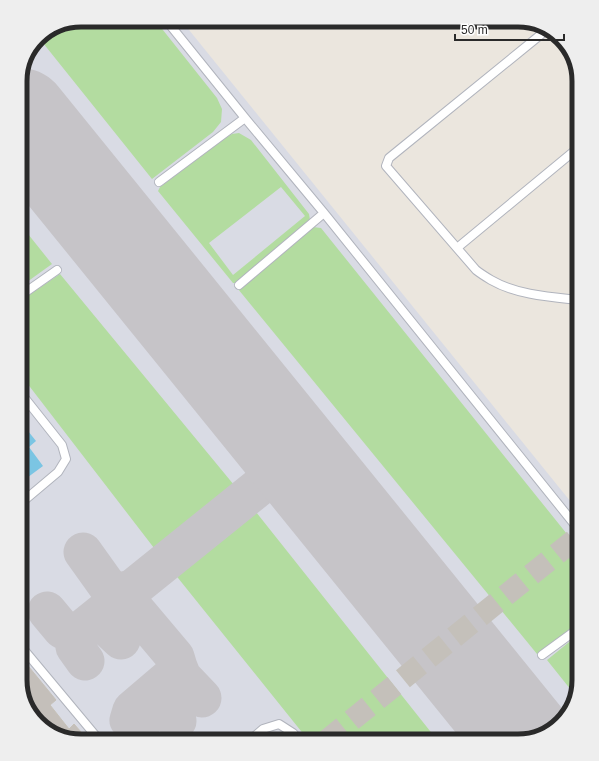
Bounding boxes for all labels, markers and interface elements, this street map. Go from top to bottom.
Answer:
scale bar [455,16,564,42]
text: 50 m [461,23,488,37]

